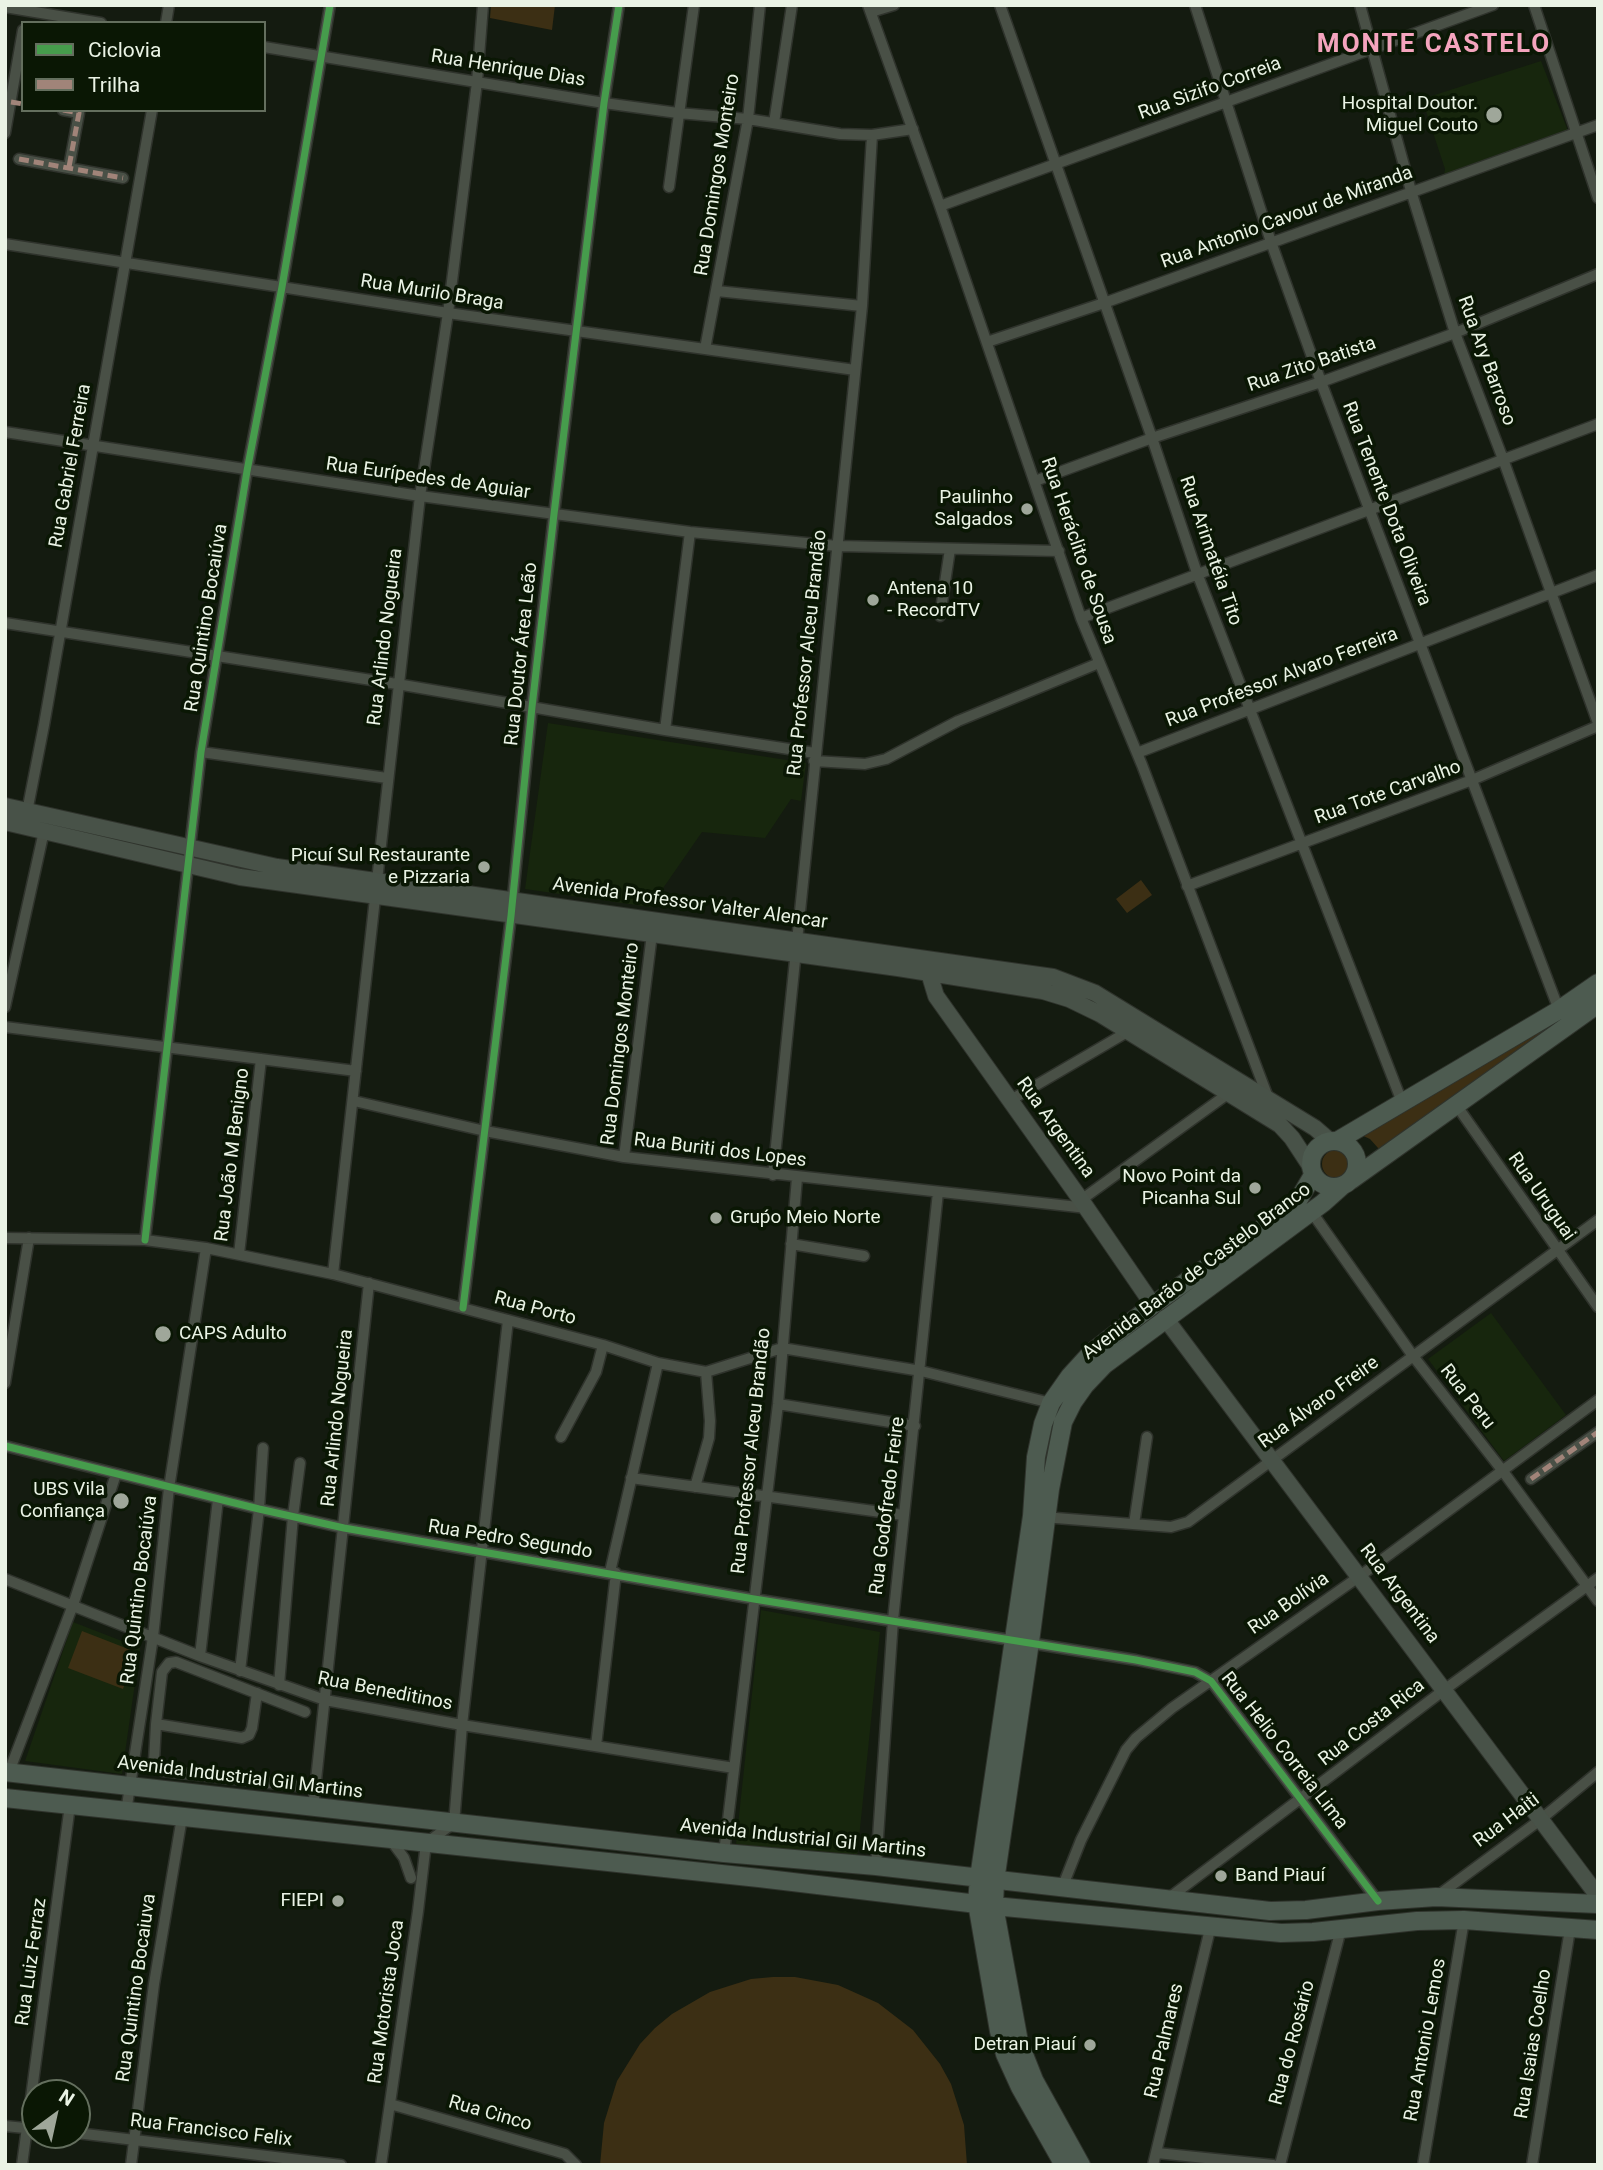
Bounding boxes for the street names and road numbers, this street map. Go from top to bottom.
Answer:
street label: Rua Henrique Dias [429,46,587,92]
street label: Rua Sizifo Correia [1135,53,1285,125]
street label: Rua Domingos Monteiro [691,72,745,278]
street label: Rua Antonio Cavour de Miranda [1158,162,1416,274]
street label: Rua Murilo Braga [359,270,505,316]
street label: Rua Ary Barroso [1452,293,1520,429]
street label: Rua Zito Batista [1245,332,1379,398]
street label: Rua Gabriel Ferreira [45,382,97,550]
street label: Rua Tenente Dota Oliveira [1337,399,1435,609]
street label: Rua Eurípedes de Aguiar [324,453,532,505]
street label: Rua Heráclito de Sousa [1035,455,1121,647]
street label: Rua Arimatéia Tito [1174,473,1246,629]
street label: Rua Quintino Bocaiúva [181,522,233,714]
street label: Rua Professor Alceu Brandão [784,529,832,777]
street label: Rua Arlindo Nogueira [364,547,408,727]
street label: Rua Doutor Área Leão [501,561,543,747]
street label: Rua Professor Alvaro Ferreira [1163,623,1401,733]
street label: Rua Tote Carvalho [1312,756,1464,830]
street label: Avenida Professor Valter Alencar [551,873,829,935]
street label: Rua Domingos Monteiro [597,941,645,1147]
street label: Rua João M Benigno [211,1067,255,1243]
street label: Rua Argentina [1011,1073,1099,1183]
street label: Rua Buriti dos Lopes [632,1129,808,1173]
street label: Rua Uruguai [1502,1148,1580,1246]
street label: Avenida Barão de Castelo Branco [1078,1179,1316,1365]
street label: Rua Porto [492,1287,578,1331]
street label: Rua Professor Alceu Brandão [728,1327,776,1575]
street label: Rua Arlindo Nogueira [317,1328,359,1508]
street label: Rua Álvaro Freire [1254,1352,1384,1454]
street label: Rua Peru [1435,1360,1499,1434]
street label: Rua Godofredo Freire [866,1416,910,1596]
street label: Rua Quintino Bocaiúva [117,1494,163,1686]
street label: Rua Pedro Segundo [426,1516,594,1564]
street label: Rua Argentina [1354,1540,1444,1648]
street label: Rua Bolívia [1244,1568,1334,1640]
street label: Rua Beneditinos [316,1668,454,1716]
street label: Rua Helio Correia Lima [1216,1668,1352,1834]
street label: Rua Costa Rica [1315,1675,1429,1771]
street label: Avenida Industrial Gil Martins [116,1752,364,1804]
street label: Rua Haiti [1470,1789,1544,1853]
street label: Avenida Industrial Gil Martins [679,1815,927,1863]
street label: Rua Quintino Bocaiuva [112,1892,162,2084]
street label: Rua Luiz Ferraz [12,1897,52,2027]
street label: Rua Motorista Joca [364,1919,410,2085]
street label: Rua Antonio Lemos [1400,1957,1452,2123]
street label: Rua Isaias Coelho [1511,1968,1557,2120]
street label: Rua do Rosário [1265,1978,1321,2108]
street label: Rua Palmares [1141,1981,1189,2101]
street label: Rua Cinco [446,2091,534,2137]
street label: Rua Francisco Felix [129,2110,293,2152]

